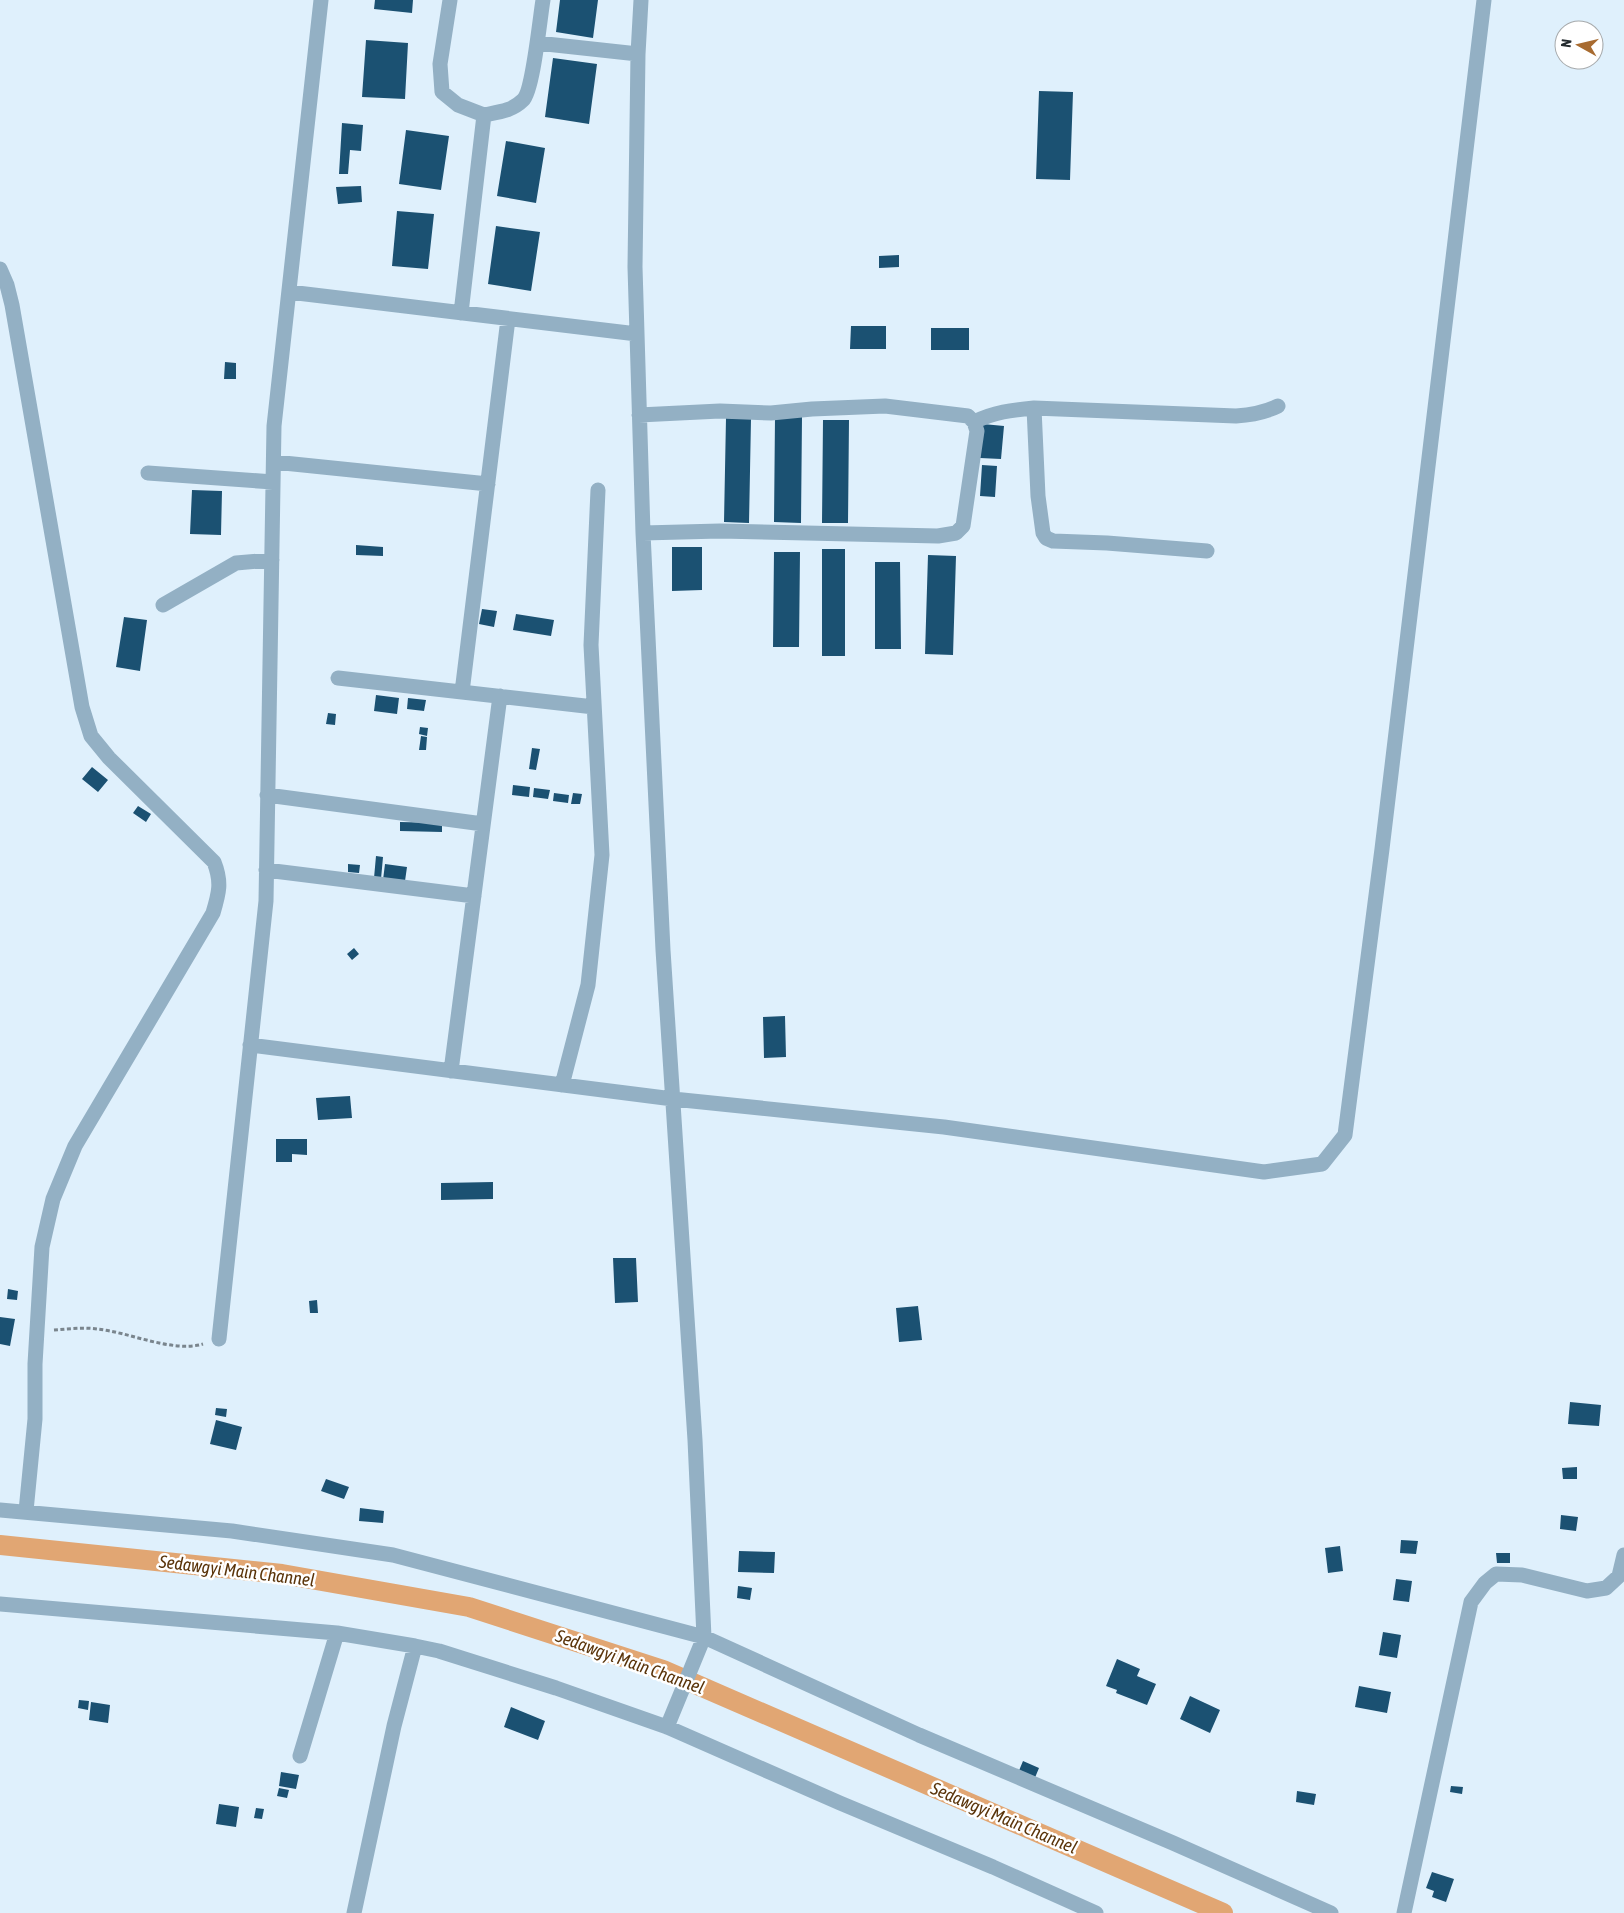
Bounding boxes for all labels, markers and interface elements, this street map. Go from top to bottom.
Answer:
north arrow [1554,20,1604,70]
text: N [1558,38,1575,48]
water label: Sedawgyi Main Channel [157,1550,316,1590]
water label: Sedawgyi Main Channel [552,1625,707,1698]
water label: Sedawgyi Main Channel [927,1777,1080,1858]

